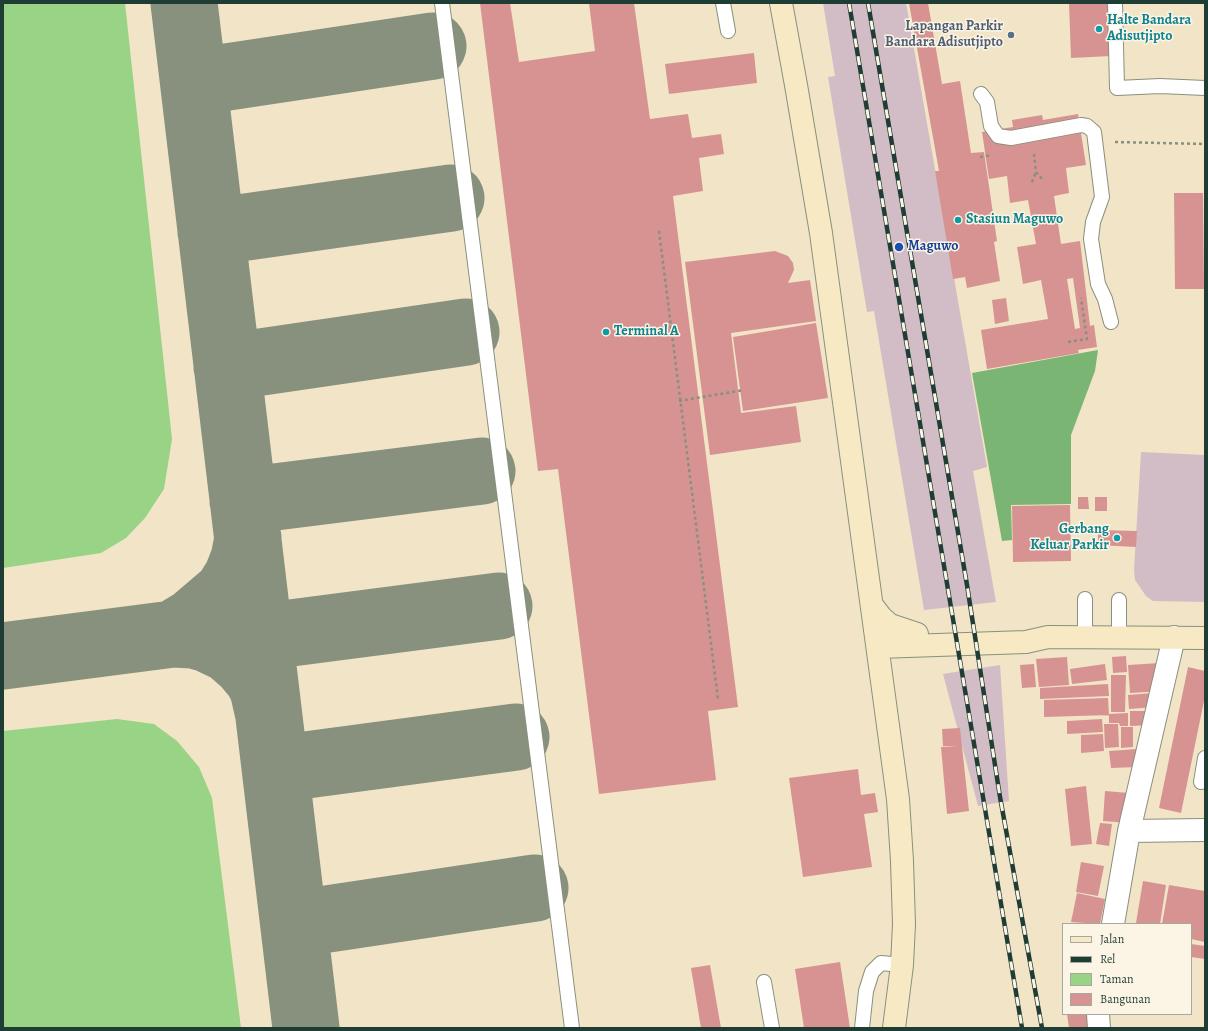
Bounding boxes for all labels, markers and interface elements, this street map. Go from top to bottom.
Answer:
place label: Halte Bandara Adisutjipto [1107,13,1191,46]
place label: Lapangan Parkir Bandara Adisutjipto [885,19,1003,52]
marker: Halte Bandara Adisutjipto [1094,24,1104,34]
marker: Lapangan Parkir Bandara Adisutjipto [1006,30,1016,40]
place label: Stasiun Maguwo [966,212,1063,228]
marker: Stasiun Maguwo [953,215,963,225]
place label: Maguwo [908,239,959,255]
marker: Maguwo [893,241,905,253]
place label: Terminal A [614,324,679,340]
marker: Terminal A [601,327,611,337]
place label: Gerbang Keluar Parkir [1030,522,1109,554]
marker: Gerbang Keluar Parkir [1112,533,1122,543]
legend [1062,923,1192,1015]
text: Jalan [1100,931,1124,947]
text: Rel [1100,951,1115,967]
text: Taman [1100,971,1134,987]
text: Bangunan [1100,991,1151,1007]

